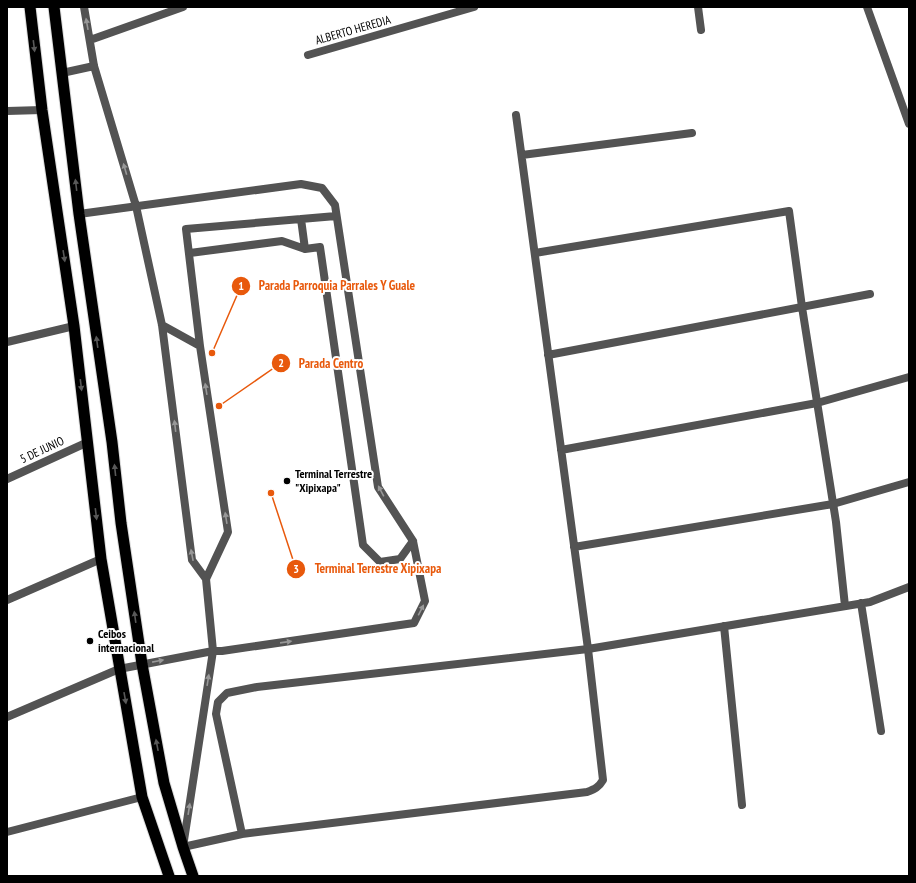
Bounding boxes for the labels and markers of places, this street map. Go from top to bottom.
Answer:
callout: Parada Parroquia Parrales Y Guale [231,273,424,298]
callout: Parada Centro [271,351,371,376]
place label: Terminal Terrestre "Xipixapa" [295,466,372,495]
marker: Terminal Terrestre "Xipixapa" [282,476,292,486]
callout: Terminal Terrestre Xipixapa [286,556,450,581]
place label: Ceibos internacional [98,626,154,655]
marker: Ceibos internacional [85,636,95,646]

